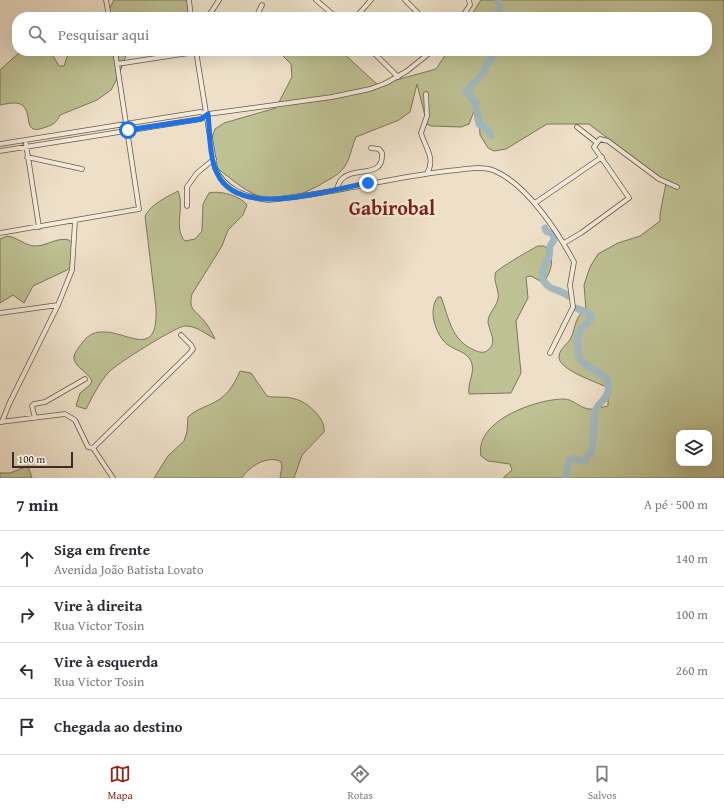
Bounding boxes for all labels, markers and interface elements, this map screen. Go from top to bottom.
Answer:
search box [12,12,712,56]
icon: search [26,23,48,45]
text: Pesquisar aqui [58,24,149,45]
route start [119,121,137,139]
route end [359,174,377,192]
district label: Gabirobal [349,193,435,222]
map controls [676,430,712,466]
button: layers [676,430,712,466]
scale bar [12,450,73,469]
text: 100 m [18,451,45,467]
text: 7 min [16,492,58,517]
text: A pé · 500 m [644,495,708,514]
text: Siga em frente [54,539,150,560]
icon: ahead [16,548,38,570]
text: 140 m [676,549,708,568]
text: Avenida João Batista Lovato [54,560,204,579]
text: Vire à direita [54,595,142,616]
icon: right [16,604,38,626]
text: 100 m [676,605,708,624]
text: Rua Victor Tosin [54,616,144,635]
text: Vire à esquerda [54,651,158,672]
icon: left [16,660,38,682]
text: 260 m [676,661,708,680]
text: Rua Victor Tosin [54,672,144,691]
icon: arrive [16,716,38,738]
text: Chegada ao destino [54,716,182,737]
tab: Mapa [107,763,133,803]
tab: Rotas [348,763,373,803]
tab: Salvos [588,763,617,803]

